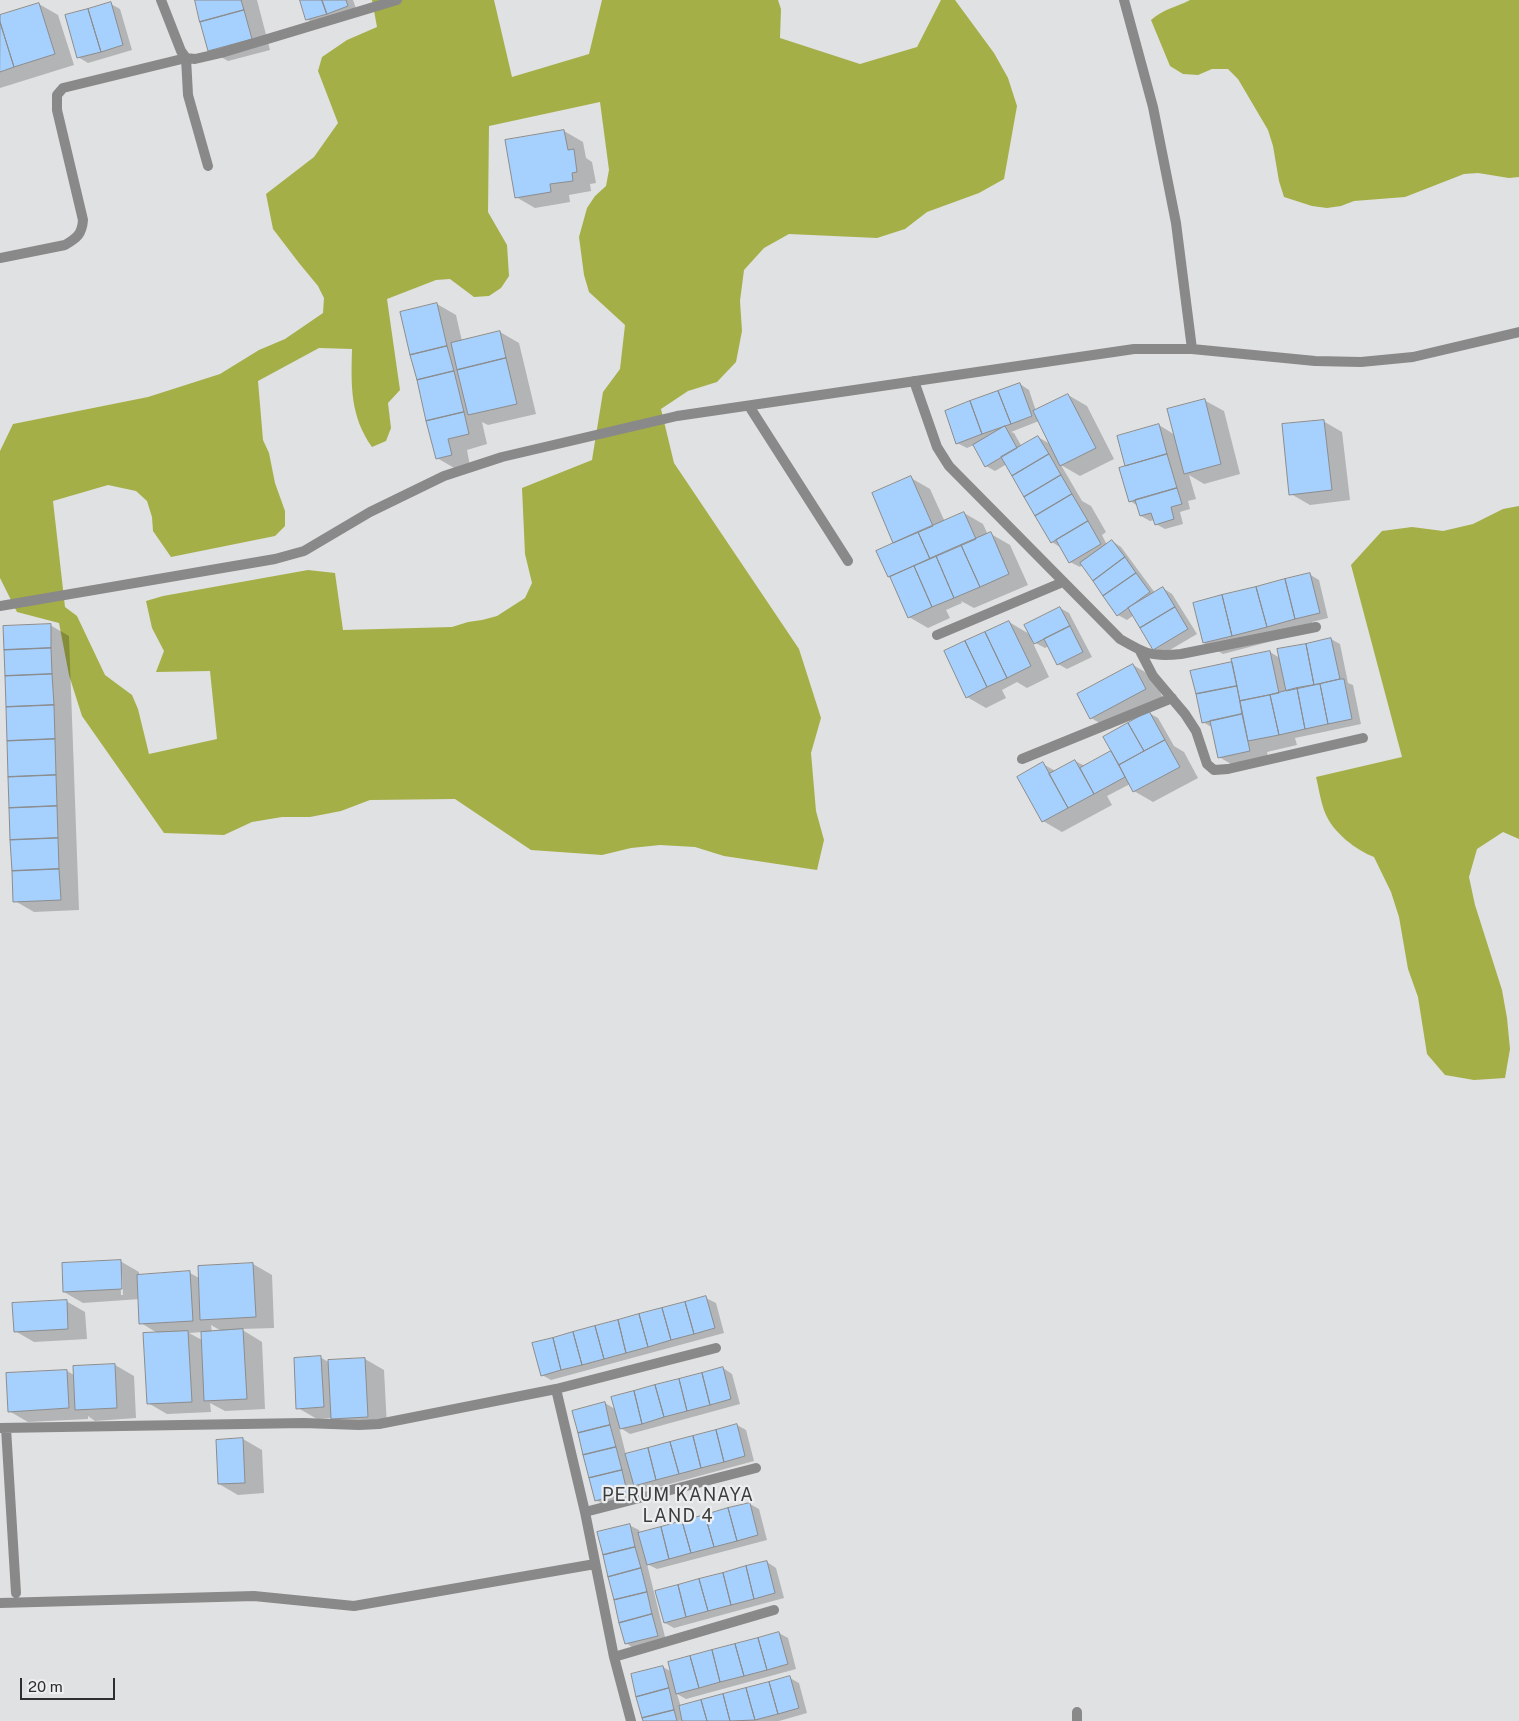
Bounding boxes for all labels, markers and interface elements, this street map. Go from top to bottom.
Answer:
district label: PERUM KANAYA LAND 4 [600,1484,756,1526]
scale bar [22,1668,118,1700]
text: 20 m [28,1678,63,1695]

